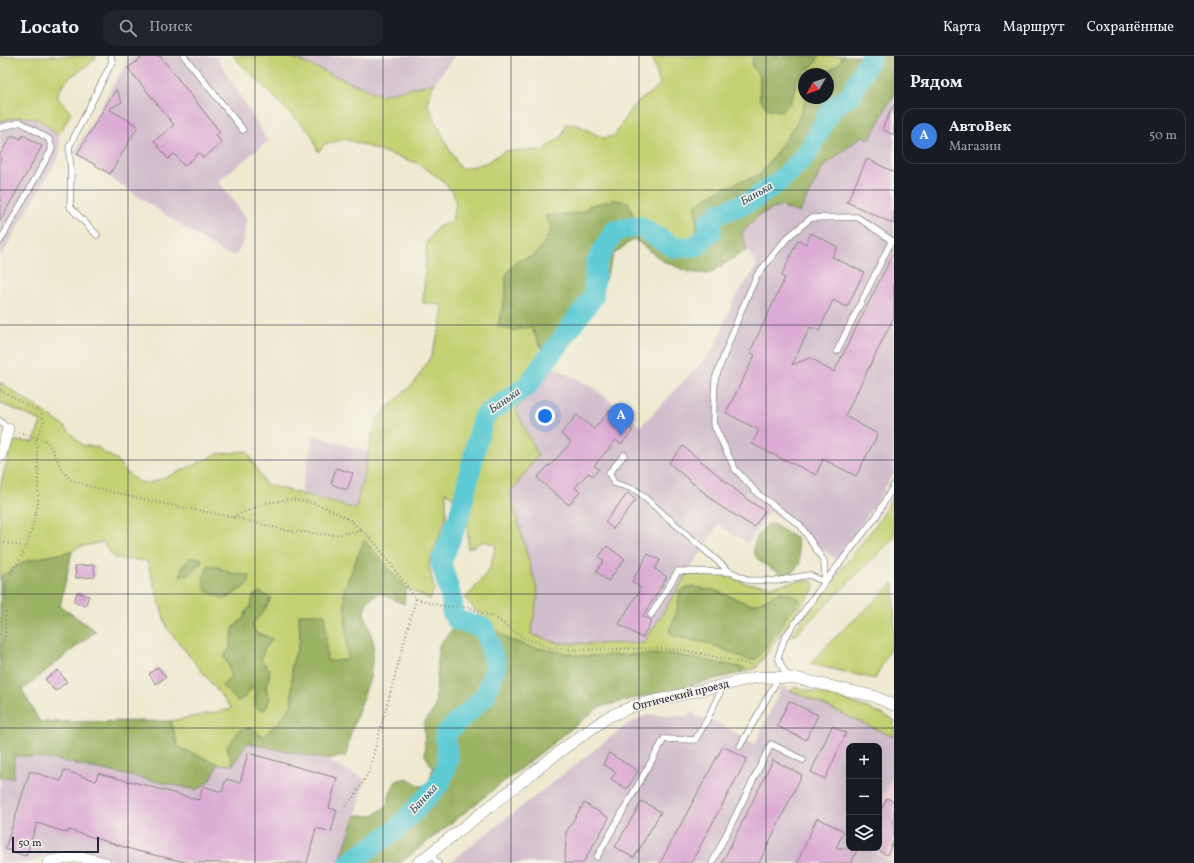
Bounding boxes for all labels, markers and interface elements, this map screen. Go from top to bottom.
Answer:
search box [103,10,383,46]
text: Locato [20,15,79,41]
icon: search [117,17,139,39]
text: Поиск [149,17,192,38]
text: Карта [943,18,981,37]
text: Маршрут [1003,18,1065,37]
text: Сохранённые [1087,18,1174,37]
north arrow [798,68,834,104]
text: Рядом [910,71,963,94]
text: АвтоВек [949,117,1011,138]
text: A [919,127,929,145]
text: 50 m [1149,127,1177,145]
text: Магазин [949,138,1001,156]
water label: Банька [738,178,777,210]
water label: Банька [486,384,524,418]
pin: A [608,403,634,436]
your location [535,406,555,426]
street label: Оптический проезд [631,677,732,715]
map controls [846,743,882,851]
button: + [846,743,882,779]
button: − [846,779,882,815]
water label: Банька [406,780,442,817]
button: layers [846,815,882,851]
scale bar [12,835,99,854]
text: 50 m [18,836,42,851]

